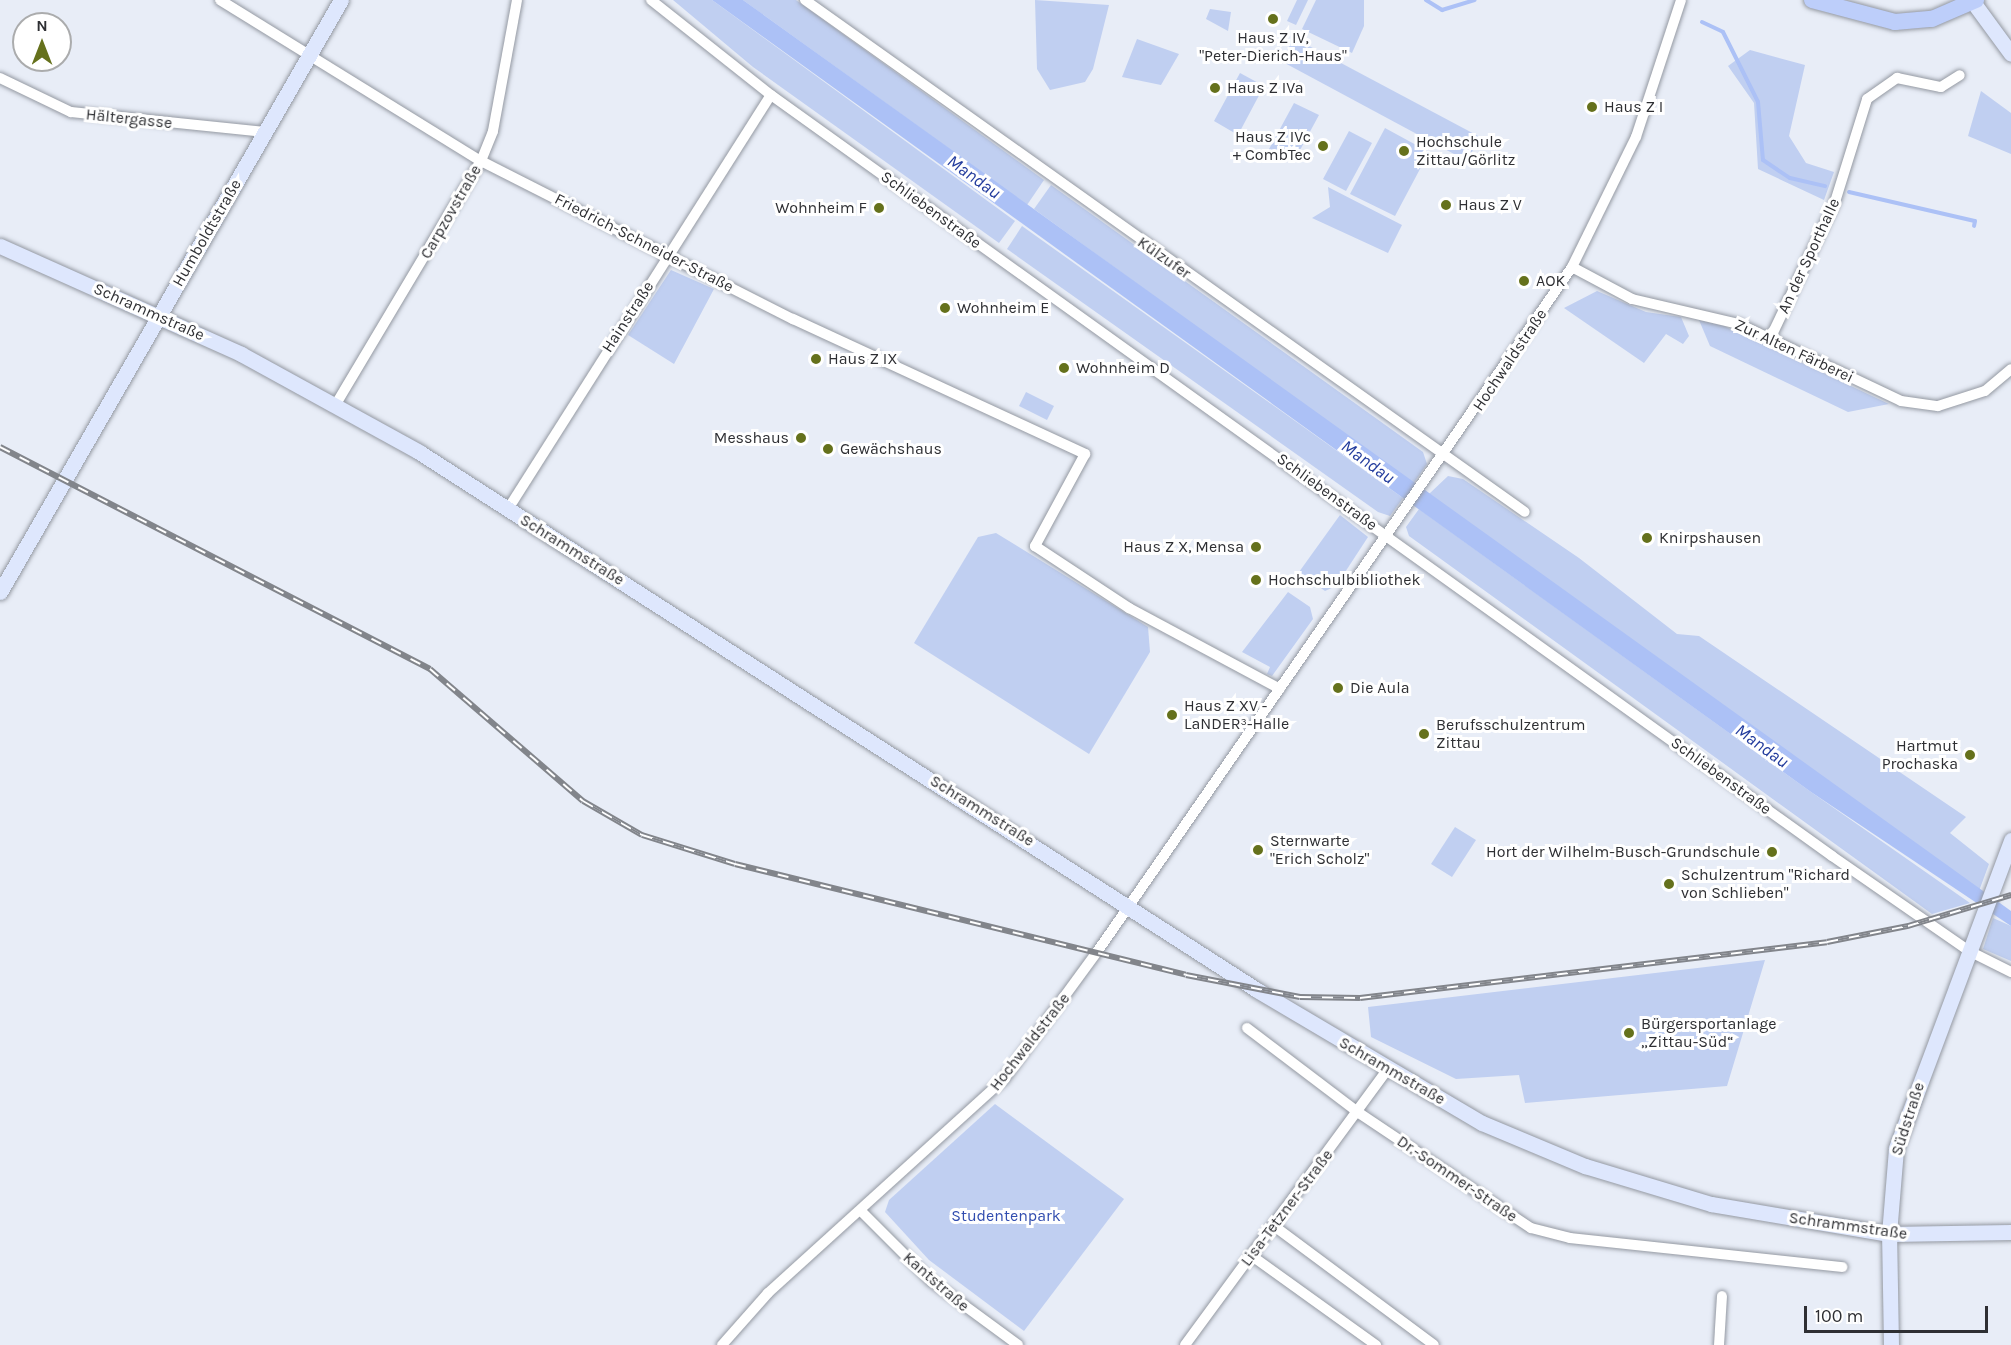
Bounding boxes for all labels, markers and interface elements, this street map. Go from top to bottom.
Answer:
north arrow [12,12,72,72]
marker: Haus Z IV, "Peter-Dierich-Haus" [1266,12,1280,26]
text: N [36,16,48,35]
place label: Haus Z IV, "Peter-Dierich-Haus" [1199,28,1347,66]
place label: Haus Z IVa [1227,78,1303,98]
marker: Haus Z IVa [1208,81,1222,95]
place label: Haus Z I [1604,97,1663,117]
marker: Haus Z I [1585,100,1599,114]
street label: Hältergasse [85,105,173,133]
place label: Haus Z IVc + CombTec [1233,127,1311,165]
place label: Hochschule Zittau/Görlitz [1416,132,1515,170]
marker: Haus Z IVc + CombTec [1316,139,1330,153]
marker: Hochschule Zittau/Görlitz [1397,144,1411,158]
water label: Mandau [943,150,1005,204]
street label: Carpzovstraße [416,162,486,262]
street label: Schliebenstraße [877,167,985,253]
street label: Humboldtstraße [169,176,245,290]
street label: Friedrich-Schneider-Straße [551,189,737,297]
place label: Haus Z V [1458,195,1522,215]
street label: An der Sporthalle [1774,195,1844,317]
place label: Wohnheim F [775,198,867,218]
marker: Haus Z V [1439,198,1453,212]
marker: Wohnheim F [872,201,886,215]
street label: Külzufer [1134,233,1194,283]
place label: AOK [1536,271,1565,291]
marker: AOK [1517,274,1531,288]
street label: Hainstraße [598,278,658,356]
street label: Schrammstraße [91,279,207,345]
place label: Wohnheim E [957,298,1049,318]
marker: Wohnheim E [938,301,952,315]
street label: Hochwaldstraße [1469,305,1551,415]
street label: Zur Alten Färberei [1731,315,1857,387]
place label: Haus Z IX [828,349,897,369]
marker: Haus Z IX [809,352,823,366]
place label: Wohnheim D [1076,358,1170,378]
marker: Wohnheim D [1057,361,1071,375]
place label: Messhaus [714,428,789,448]
marker: Messhaus [794,431,808,445]
water label: Mandau [1337,435,1399,489]
place label: Gewächshaus [840,439,942,459]
marker: Gewächshaus [821,442,835,456]
street label: Schliebenstraße [1273,449,1381,535]
street label: Schrammstraße [516,510,628,590]
place label: Knirpshausen [1659,528,1761,548]
marker: Knirpshausen [1640,531,1654,545]
place label: Haus Z X, Mensa [1123,537,1244,557]
marker: Haus Z X, Mensa [1249,540,1263,554]
place label: Hochschulbibliothek [1268,570,1420,590]
marker: Hochschulbibliothek [1249,573,1263,587]
place label: Die Aula [1350,678,1410,698]
marker: Die Aula [1331,681,1345,695]
place label: Haus Z XV - LaNDER³-Halle [1184,696,1289,734]
marker: Haus Z XV - LaNDER³-Halle [1165,708,1179,722]
place label: Berufsschulzentrum Zittau [1436,715,1586,753]
water label: Mandau [1731,719,1793,773]
marker: Berufsschulzentrum Zittau [1417,727,1431,741]
street label: Schliebenstraße [1667,733,1775,819]
place label: Hartmut Prochaska [1882,736,1958,774]
marker: Hartmut Prochaska [1963,748,1977,762]
street label: Schrammstraße [926,771,1038,851]
place label: Sternwarte "Erich Scholz" [1270,831,1369,869]
place label: Hort der Wilhelm-Busch-Grundschule [1486,842,1760,862]
marker: Sternwarte "Erich Scholz" [1251,843,1265,857]
marker: Hort der Wilhelm-Busch-Grundschule [1765,845,1779,859]
place label: Schulzentrum "Richard von Schlieben" [1681,865,1850,903]
marker: Schulzentrum "Richard von Schlieben" [1662,877,1676,891]
street label: Hochwaldstraße [986,989,1074,1095]
place label: Bürgersportanlage „Zittau-Süd“ [1641,1014,1776,1052]
marker: Bürgersportanlage „Zittau-Süd“ [1622,1026,1636,1040]
street label: Schrammstraße [1336,1033,1448,1109]
street label: Südstraße [1887,1080,1929,1158]
street label: Dr.-Sommer-Straße [1393,1132,1521,1226]
street label: Lisa-Tetzner-Straße [1237,1146,1337,1270]
park label: Studentenpark [951,1206,1061,1226]
street label: Schrammstraße [1788,1208,1908,1244]
street label: Kantstraße [899,1248,973,1316]
scale bar [1807,1294,1992,1332]
text: 100 m [1815,1305,1863,1327]

